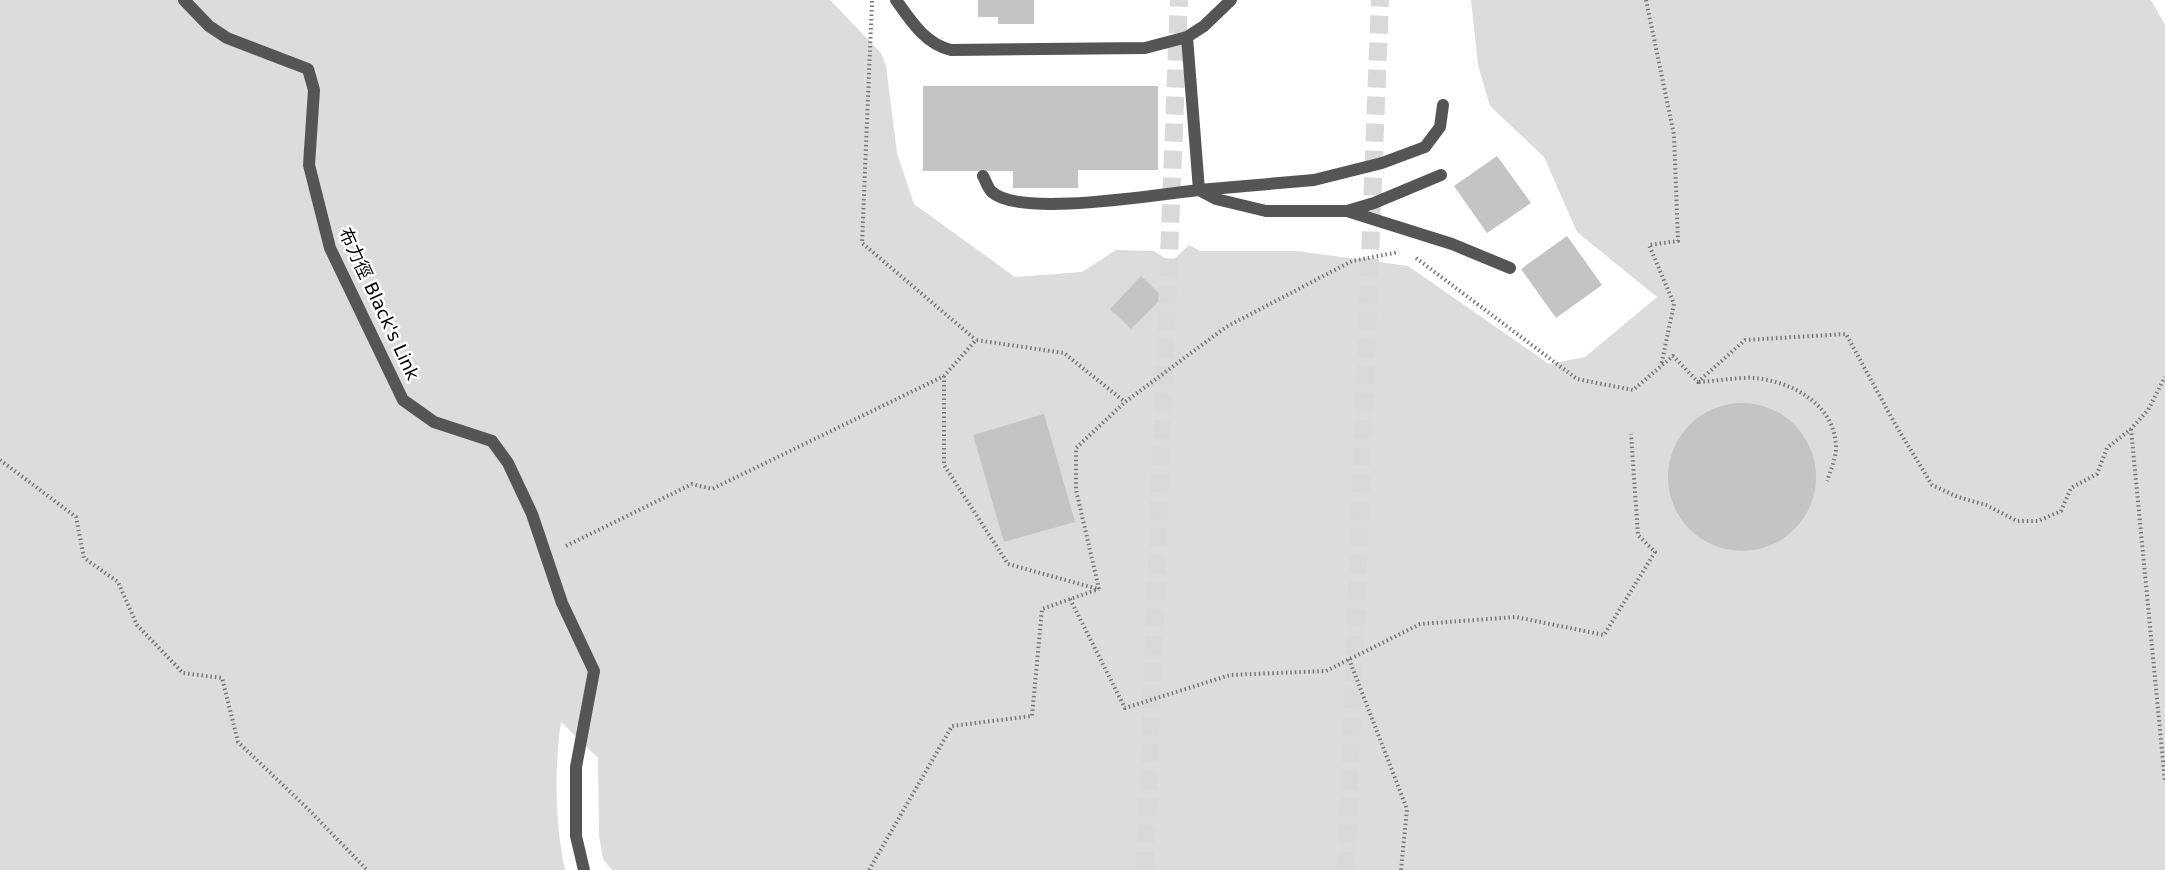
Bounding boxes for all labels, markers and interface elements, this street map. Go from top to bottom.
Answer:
street label: 布力徑 Black's Link [335,224,424,384]

